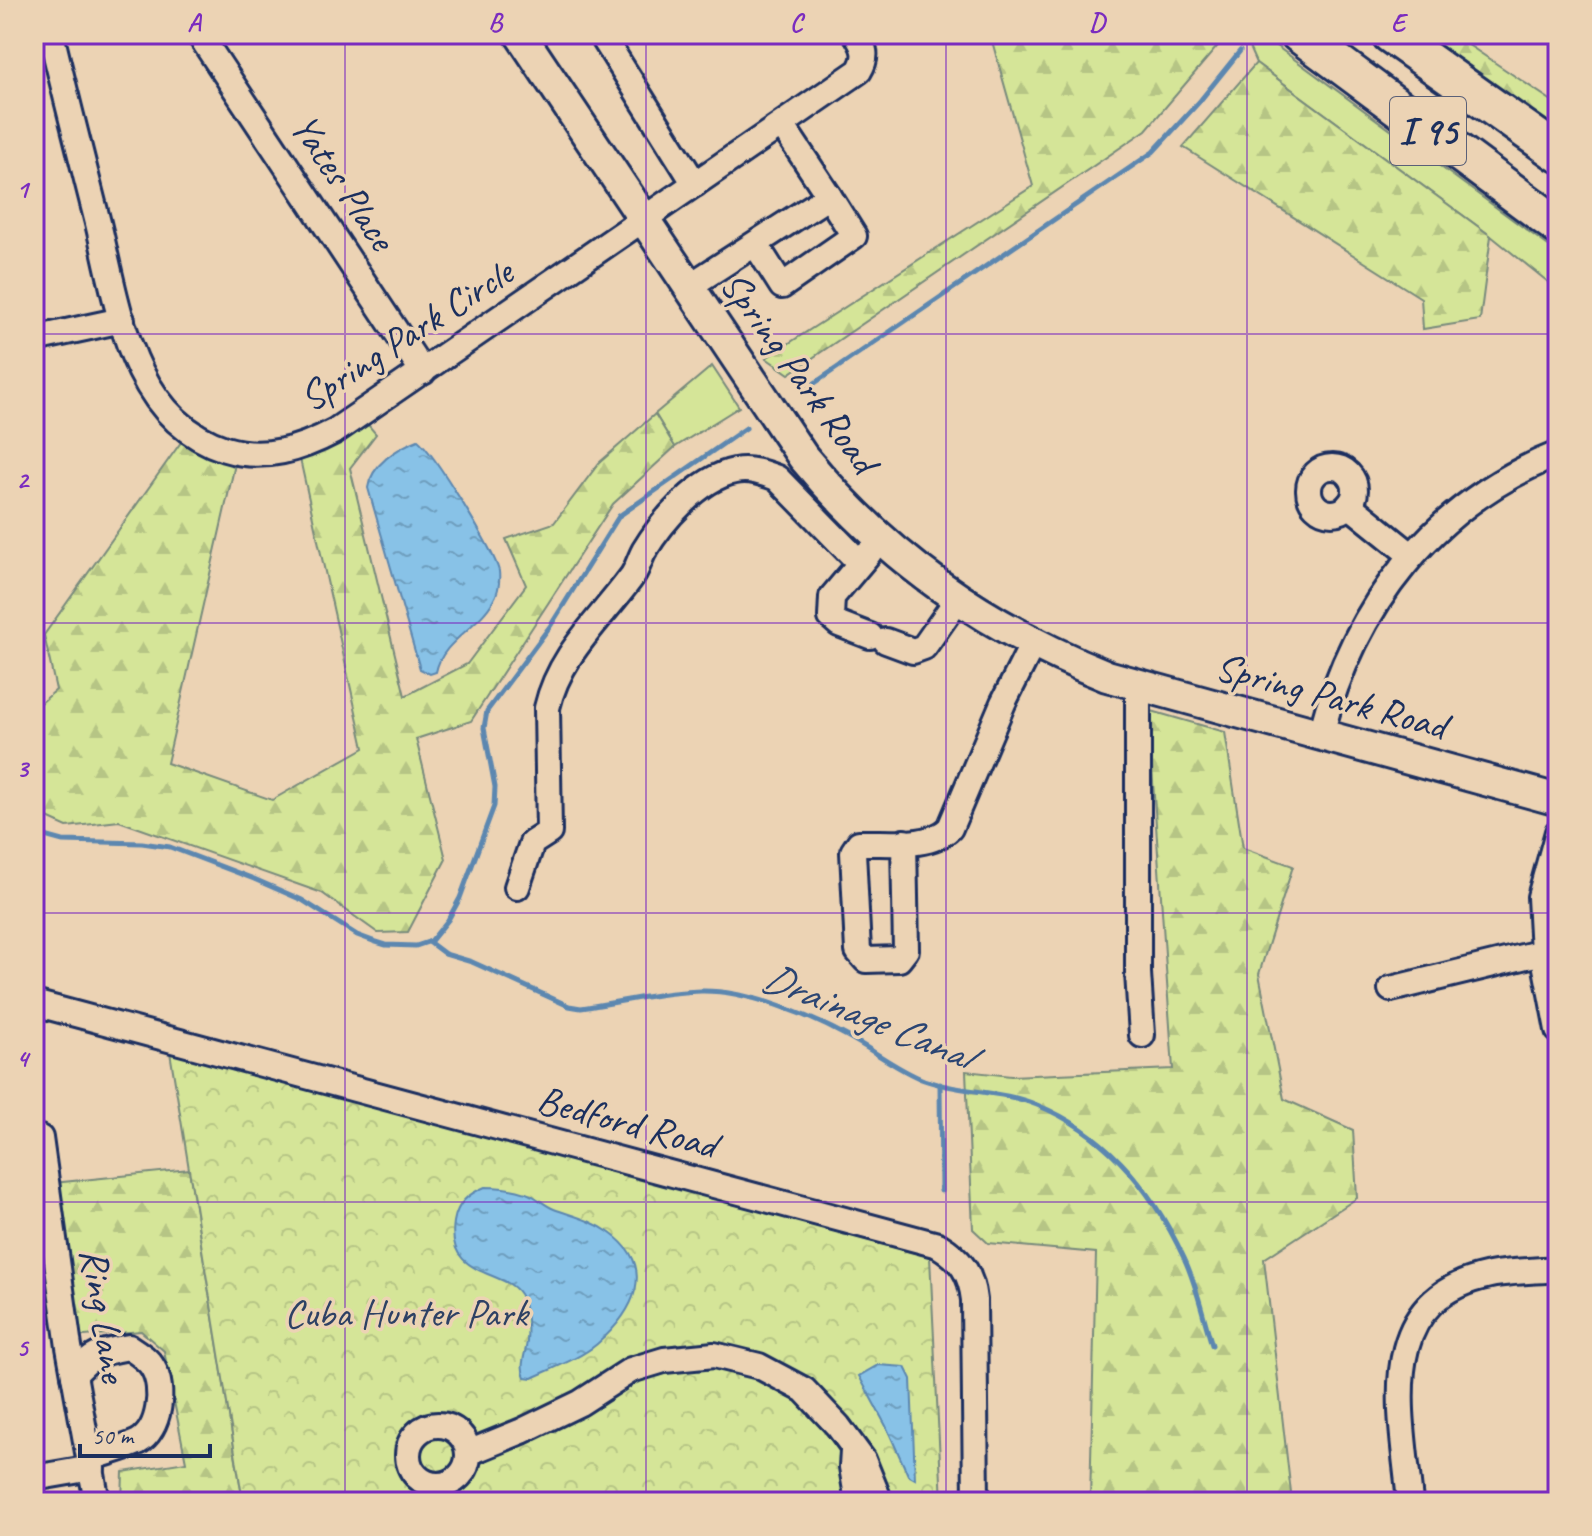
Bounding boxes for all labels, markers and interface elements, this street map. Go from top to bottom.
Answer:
text: A [187,6,202,39]
text: B [488,6,504,39]
text: C [790,6,806,39]
text: D [1089,6,1107,39]
text: E [1391,6,1409,39]
road number: I 95 [1390,97,1466,165]
street label: Yates Place [279,104,408,262]
text: 1 [16,173,31,206]
street label: Spring Park Circle [290,246,525,423]
street label: Spring Park Road [709,262,893,488]
text: 2 [16,463,30,496]
street label: Spring Park Road [1210,641,1458,752]
text: 3 [16,752,30,785]
water label: Drainage Canal [755,950,991,1087]
text: 4 [16,1042,31,1075]
street label: Bedford Road [532,1074,728,1172]
street label: Ring Lane [69,1244,140,1389]
park label: Cuba Hunter Park [284,1288,530,1338]
text: 5 [16,1331,30,1364]
scale bar [80,1408,210,1458]
text: 50 m [92,1421,135,1451]

